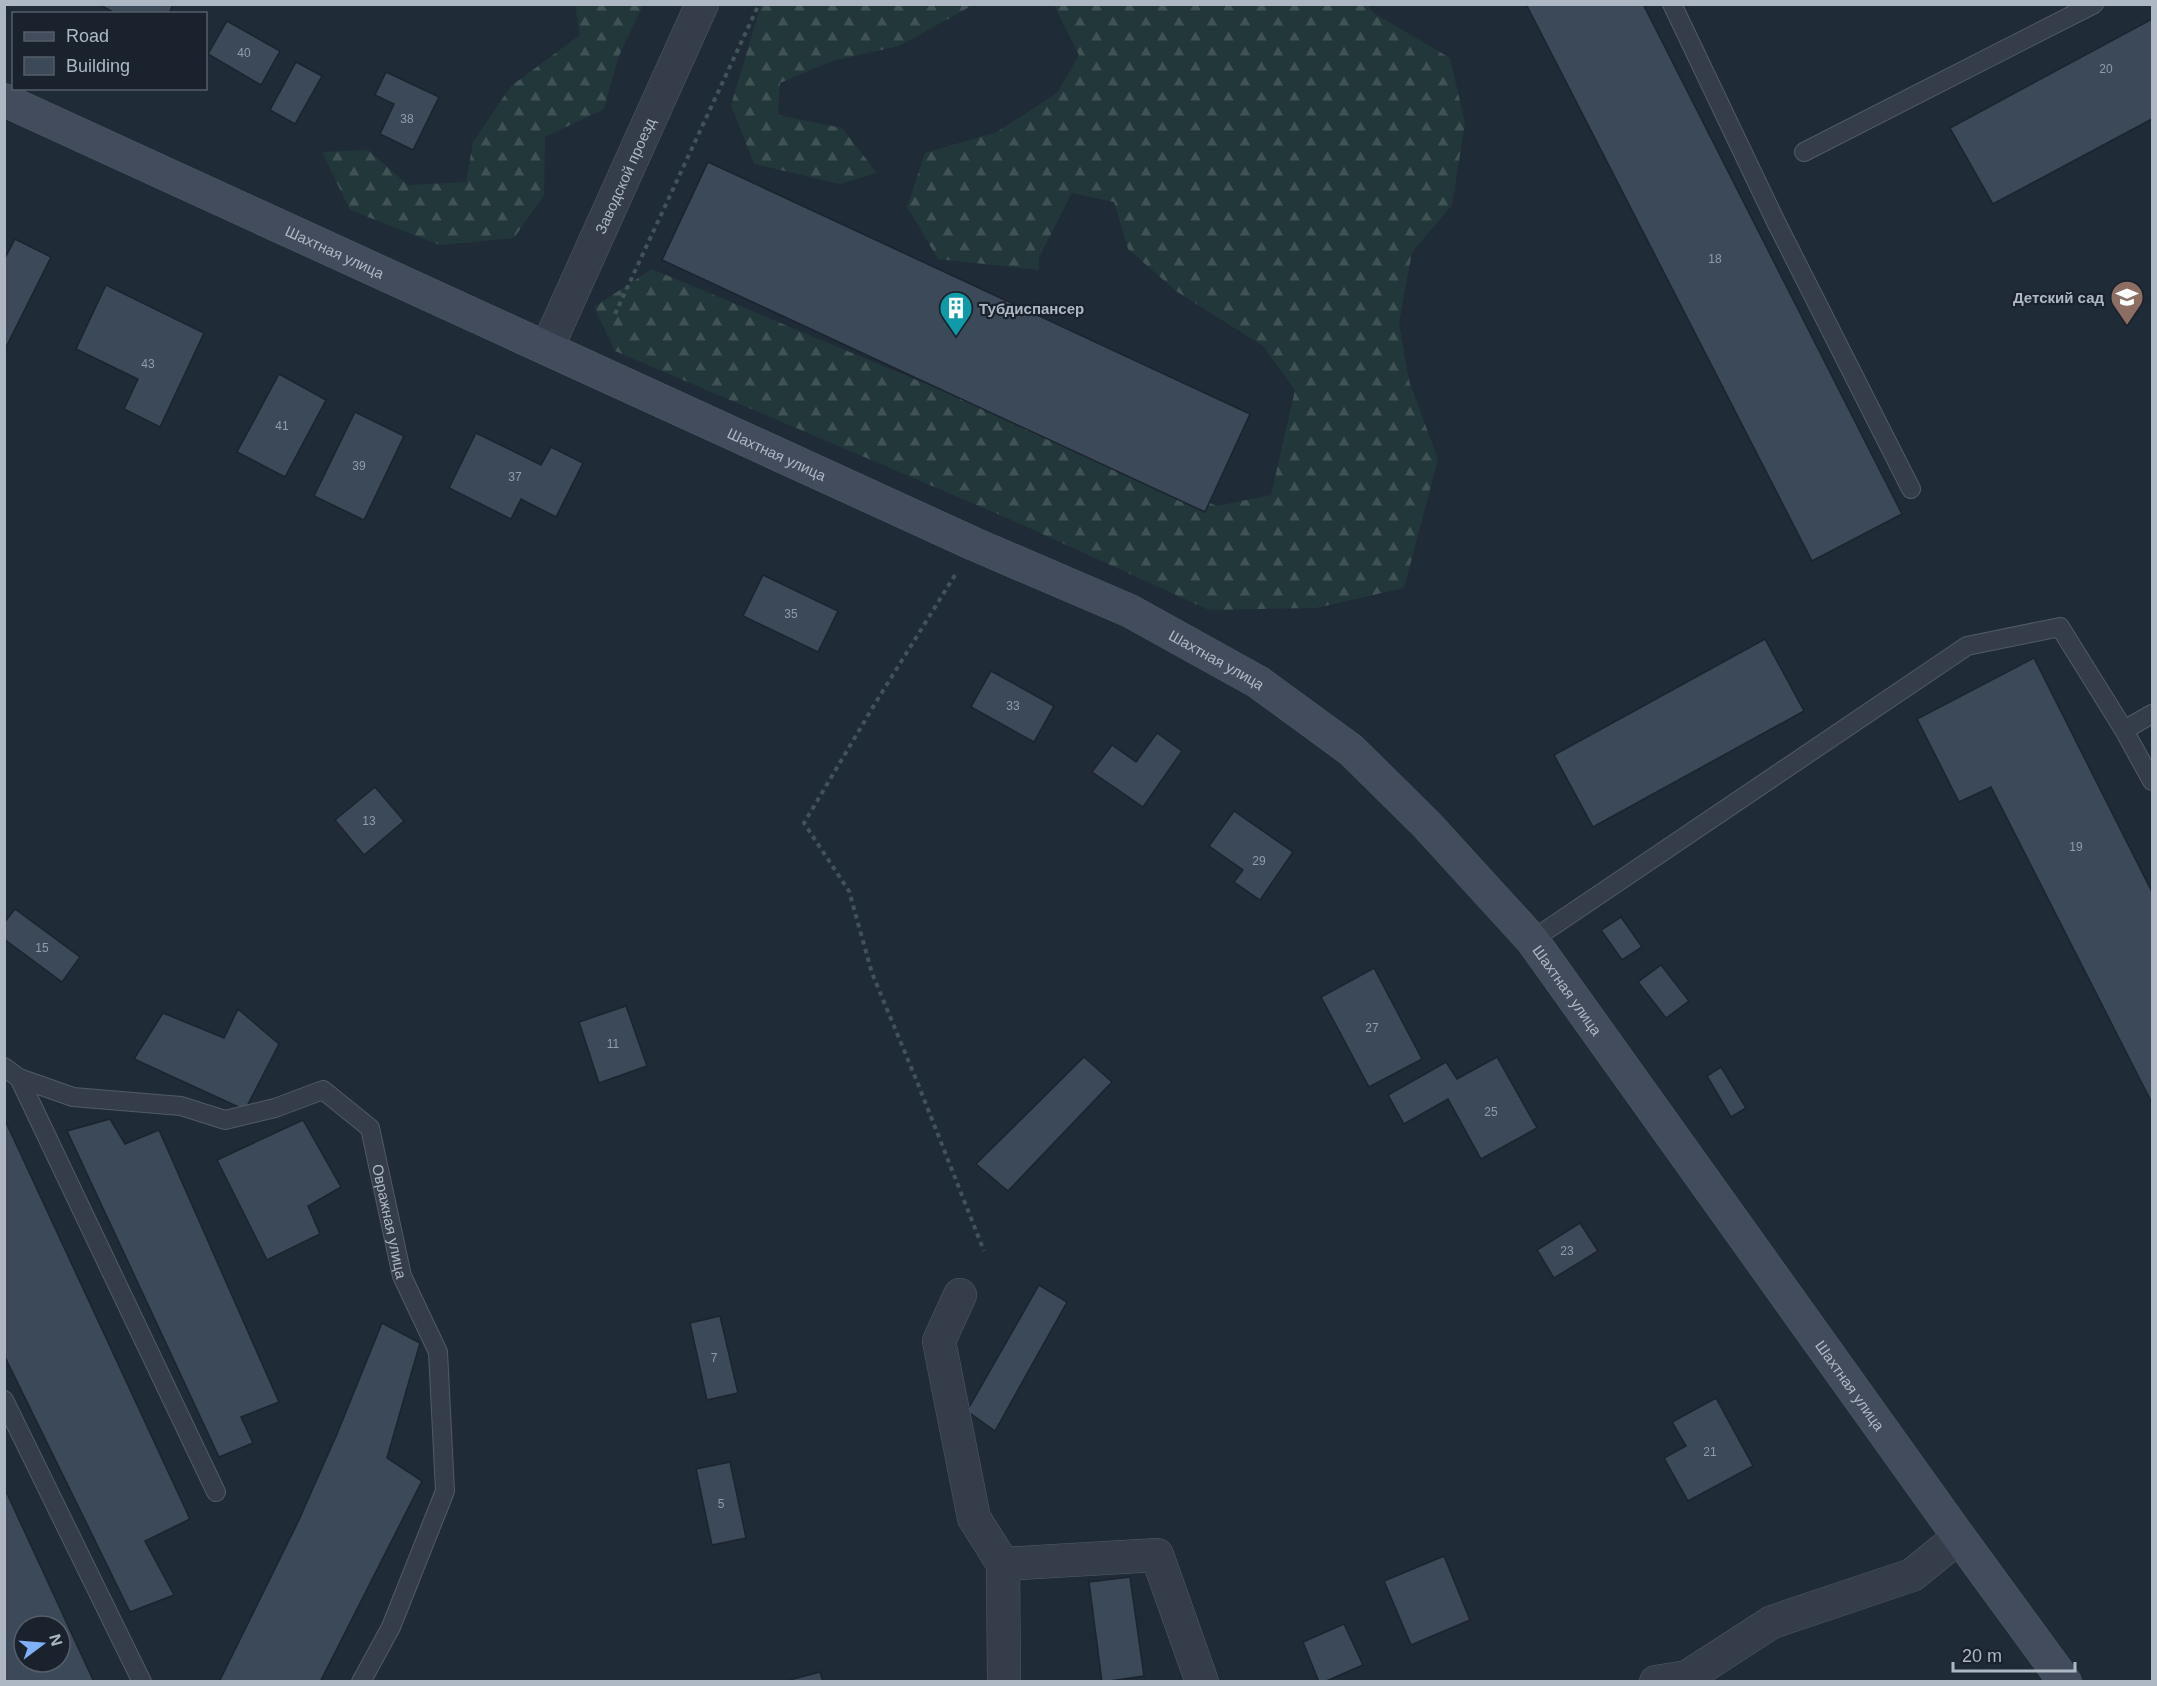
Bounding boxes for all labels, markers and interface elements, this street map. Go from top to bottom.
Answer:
legend [12,12,207,90]
text: Road [66,26,109,46]
house number: 40 [237,46,251,60]
text: Building [66,56,130,76]
house number: 20 [2099,62,2113,76]
house number: 38 [400,112,414,126]
street label: Заводской проезд [591,115,658,236]
street label: Шахтная улица [283,222,388,282]
house number: 18 [1708,252,1722,266]
school or university icon: Детский сад [2109,279,2145,326]
place label: Детский сад [2013,289,2104,306]
building icon: Тубдиспансер [938,290,974,337]
place label: Тубдиспансер [979,300,1084,317]
house number: 43 [141,357,155,371]
house number: 41 [275,419,289,433]
street label: Шахтная улица [725,424,829,484]
house number: 39 [352,459,366,473]
house number: 37 [508,470,522,484]
house number: 35 [784,607,798,621]
street label: Шахтная улица [1166,626,1269,693]
house number: 33 [1006,699,1020,713]
house number: 13 [362,814,376,828]
house number: 19 [2069,840,2083,854]
house number: 29 [1252,854,1266,868]
house number: 15 [35,941,49,955]
street label: Шахтная улица [1530,942,1606,1039]
house number: 27 [1365,1021,1379,1035]
house number: 11 [607,1037,620,1051]
house number: 25 [1484,1105,1498,1119]
street label: Овражная улица [370,1163,411,1281]
house number: 23 [1560,1244,1574,1258]
street label: Шахтная улица [1813,1337,1889,1434]
house number: 7 [711,1351,718,1365]
house number: 21 [1703,1445,1717,1459]
house number: 5 [718,1497,725,1511]
north arrow [12,1614,72,1674]
text: N [46,1632,66,1648]
scale bar [1953,1635,2074,1673]
text: 20 m [1962,1646,2002,1666]

